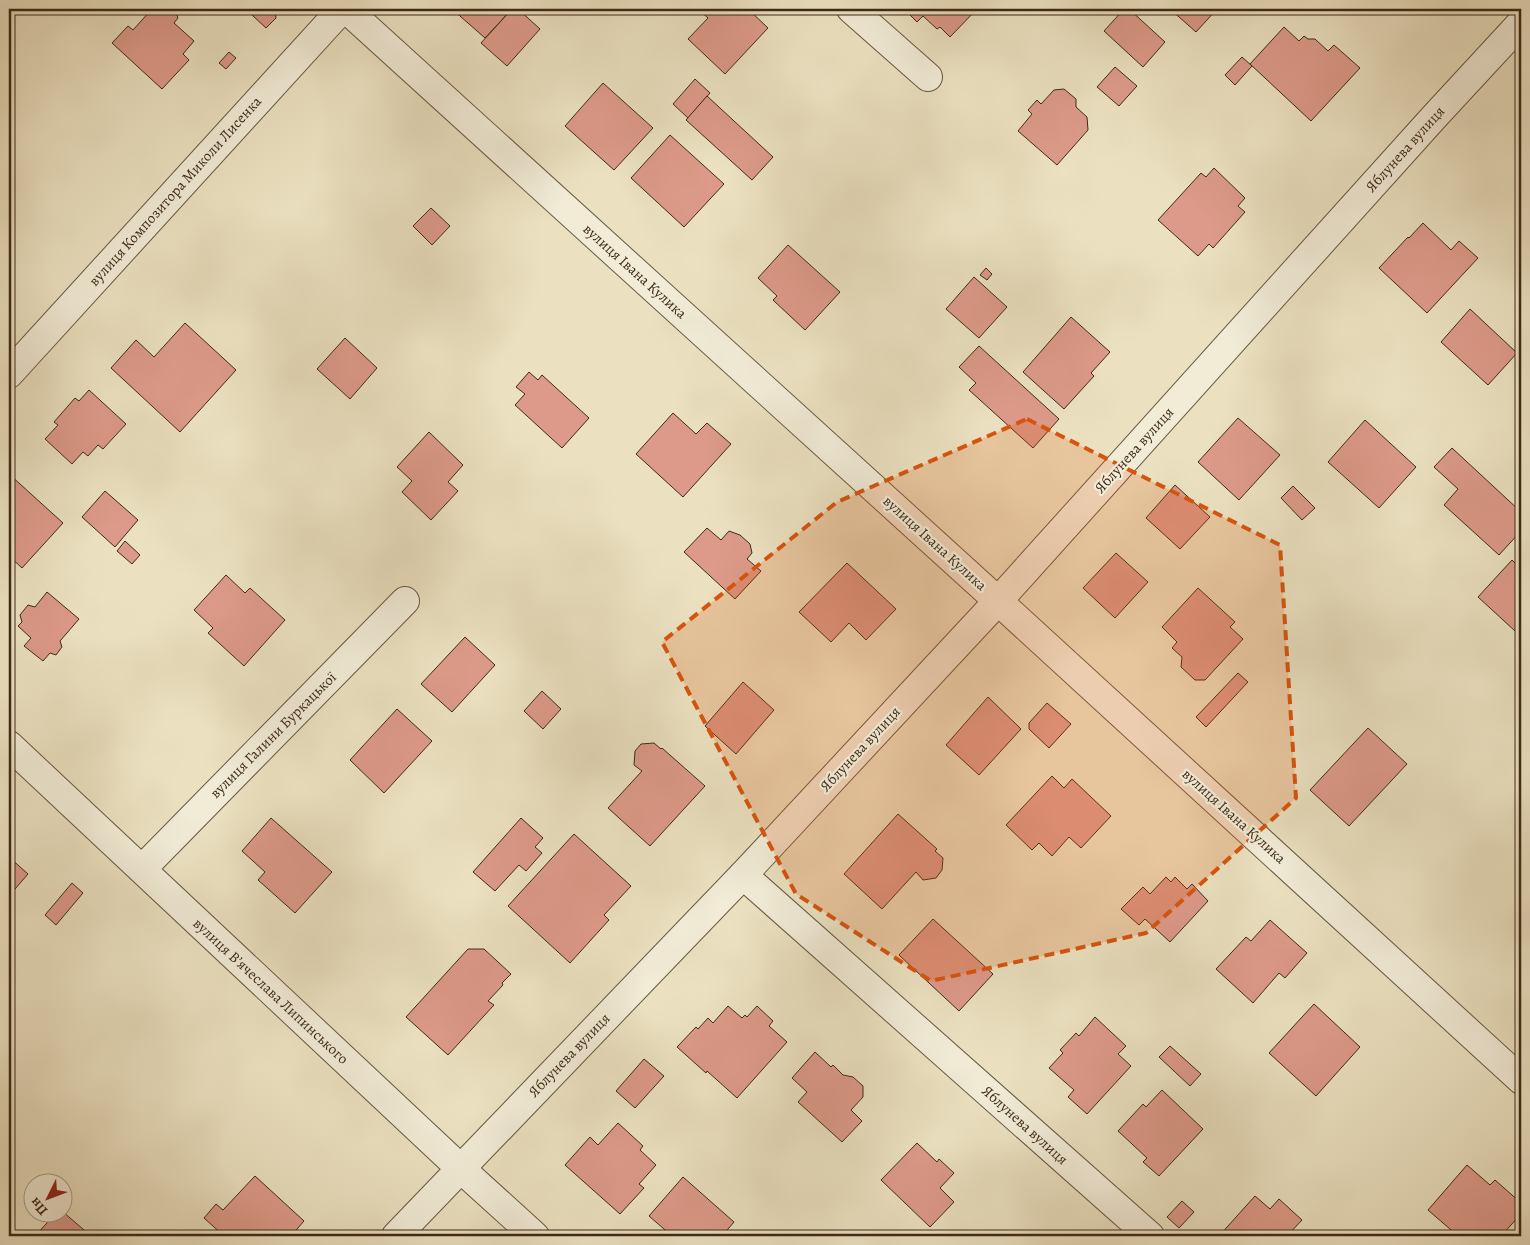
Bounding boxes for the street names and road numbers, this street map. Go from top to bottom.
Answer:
street label: вулиця Композитора Миколи Лисенка [84,92,266,290]
street label: Яблунева вулиця [1361,102,1449,196]
street label: вулиця Івана Кулика [579,219,691,323]
street label: Яблунева вулиця [1090,403,1178,497]
street label: вулиця Івана Кулика [879,491,991,595]
street label: вулиця Галини Буркацької [205,667,341,803]
street label: Яблунева вулиця [815,702,905,796]
street label: вулиця Івана Кулика [1178,764,1290,868]
street label: вулиця Вʼячеслава Липинського [189,913,353,1069]
street label: Яблунева вулиця [524,1009,614,1101]
street label: Яблунева вулиця [978,1081,1072,1169]

